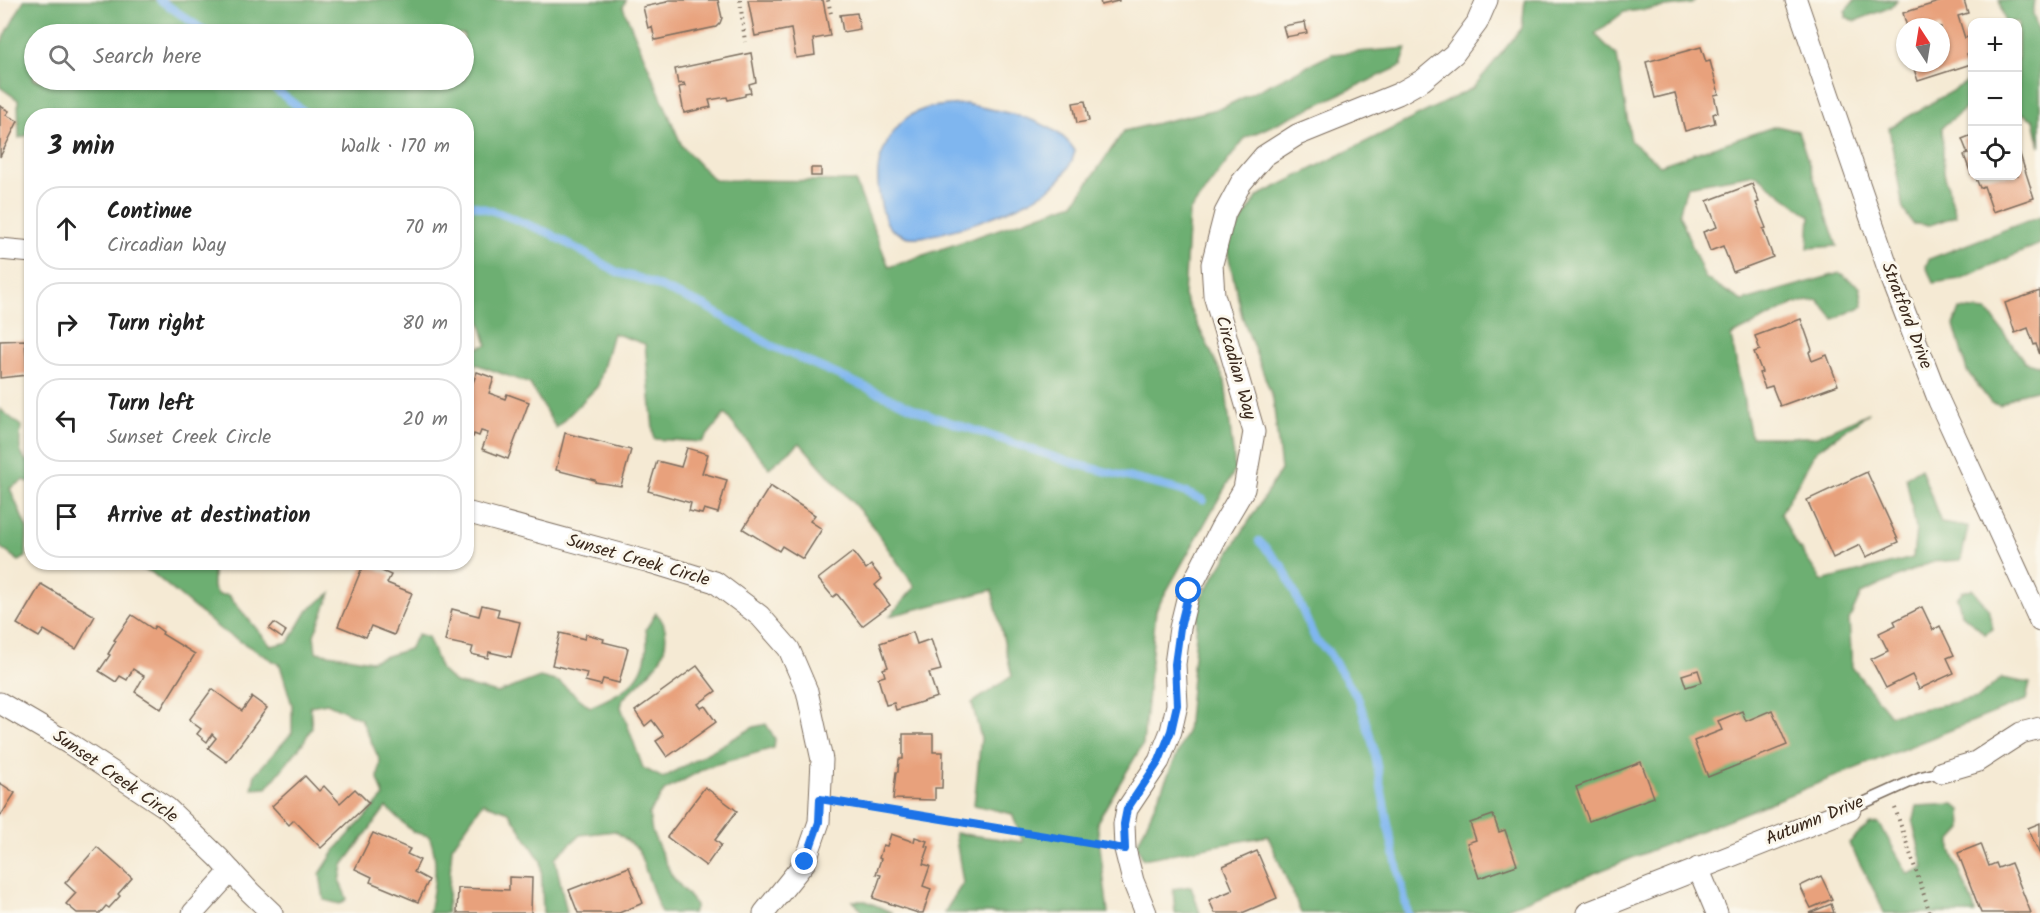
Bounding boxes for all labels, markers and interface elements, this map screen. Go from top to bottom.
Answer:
north arrow [1896,18,1950,72]
map controls [1968,18,2022,180]
button: + [1968,18,2022,72]
search box [24,24,474,90]
text: Search here [93,40,201,75]
icon: search [45,41,78,74]
button: − [1968,72,2022,126]
text: 3 min [48,126,115,168]
button: locate [1968,126,2022,180]
text: Walk · 170 m [340,131,450,163]
text: Continue [107,195,192,230]
icon: ahead [50,212,83,245]
text: 70 m [405,212,448,244]
text: Circadian Way [107,230,226,262]
street label: Stratford Drive [1872,258,1940,374]
text: Turn right [107,307,205,342]
icon: right [50,308,83,341]
text: 80 m [402,308,448,340]
street label: Circadian Way [1206,313,1264,424]
text: Turn left [107,387,194,422]
icon: left [50,404,83,437]
text: 20 m [402,404,448,436]
text: Sunset Creek Circle [107,422,271,454]
text: Arrive at destination [107,499,310,534]
icon: arrive [50,500,83,533]
street label: Sunset Creek Circle [563,527,713,595]
route start [1175,577,1201,603]
street label: Sunset Creek Circle [46,723,184,831]
street label: Autumn Drive [1761,788,1869,854]
route end [791,848,817,874]

